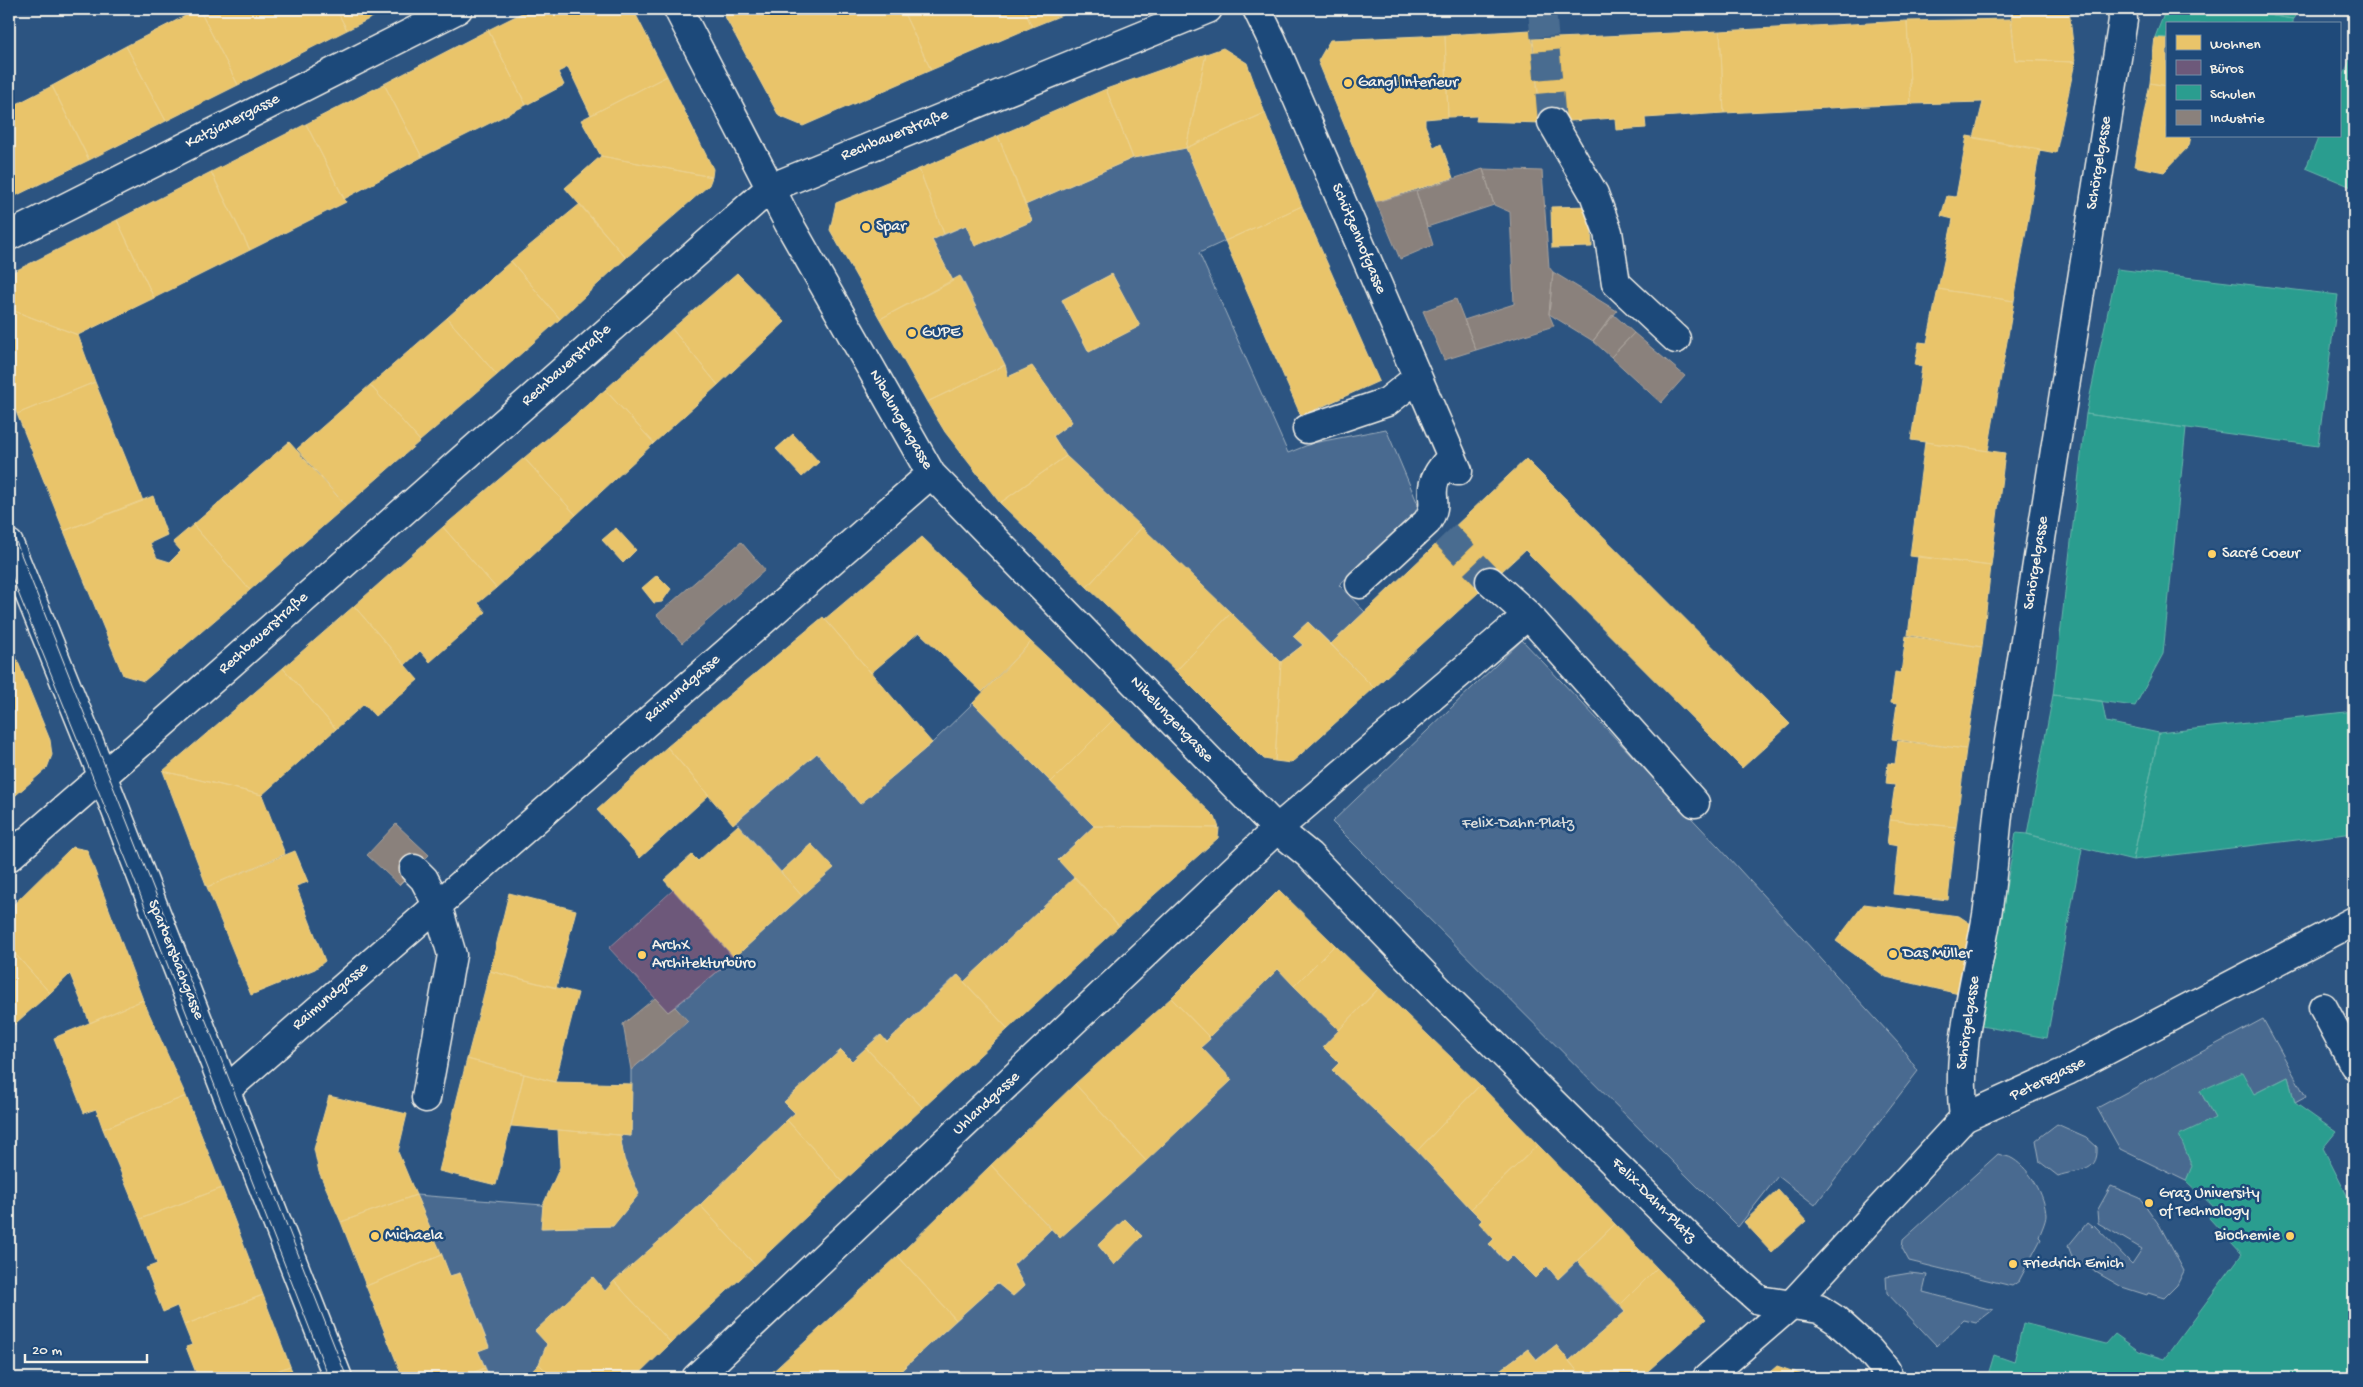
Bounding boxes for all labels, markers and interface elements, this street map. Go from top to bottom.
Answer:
legend [2166,22,2340,138]
text: Wohnen [2210,36,2261,54]
text: Büros [2209,60,2244,78]
place label: Gangl Interieur [1358,74,1459,93]
marker: Gangl Interieur [1342,77,1354,89]
text: Schulen [2210,86,2255,104]
street label: Katzianergasse [183,90,284,154]
street label: Rechbauerstraße [838,105,952,166]
text: Industrie [2210,110,2265,128]
street label: Schörgelgasse [2083,114,2117,211]
street label: Schützenhofgasse [1326,181,1390,298]
place label: Spar [876,218,907,237]
marker: Spar [860,221,872,233]
street label: Rechbauerstraße [518,320,616,411]
place label: GUPE [922,324,961,343]
marker: GUPE [906,327,918,339]
street label: Nibelungengasse [864,367,937,474]
street label: Schörgelgasse [2020,514,2054,611]
place label: Sacré Coeur [2222,545,2301,564]
marker: Sacré Coeur [2206,548,2218,560]
street label: Rechbauerstraße [215,588,313,679]
street label: Raimundgasse [641,650,725,727]
street label: Nibelungengasse [1125,673,1217,768]
park label: Felix-Dahn-Platz [1461,815,1575,834]
street label: Sparbersbachgasse [142,897,208,1023]
place label: ArchX Architekturbüro [652,937,756,974]
place label: Das Müller [1902,945,1973,964]
marker: Das Müller [1887,948,1899,960]
marker: ArchX Architekturbüro [636,949,648,961]
street label: Raimundgasse [289,958,373,1035]
street label: Schörgelgasse [1953,974,1985,1071]
street label: Petersgasse [2006,1053,2089,1107]
street label: Uhlandgasse [949,1067,1025,1140]
street label: Felix-Dahn-Platz [1606,1154,1700,1248]
place label: Graz University of Technology [2159,1185,2260,1222]
marker: Graz University of Technology [2143,1197,2155,1209]
place label: Michaela [385,1227,444,1246]
place label: Biochemie [2214,1227,2281,1246]
marker: Michaela [369,1230,381,1242]
marker: Biochemie [2284,1230,2296,1242]
place label: Friedrich Emich [2022,1255,2124,1274]
marker: Friedrich Emich [2007,1258,2019,1270]
scale bar [25,1332,148,1364]
text: 20 m [32,1342,62,1360]

